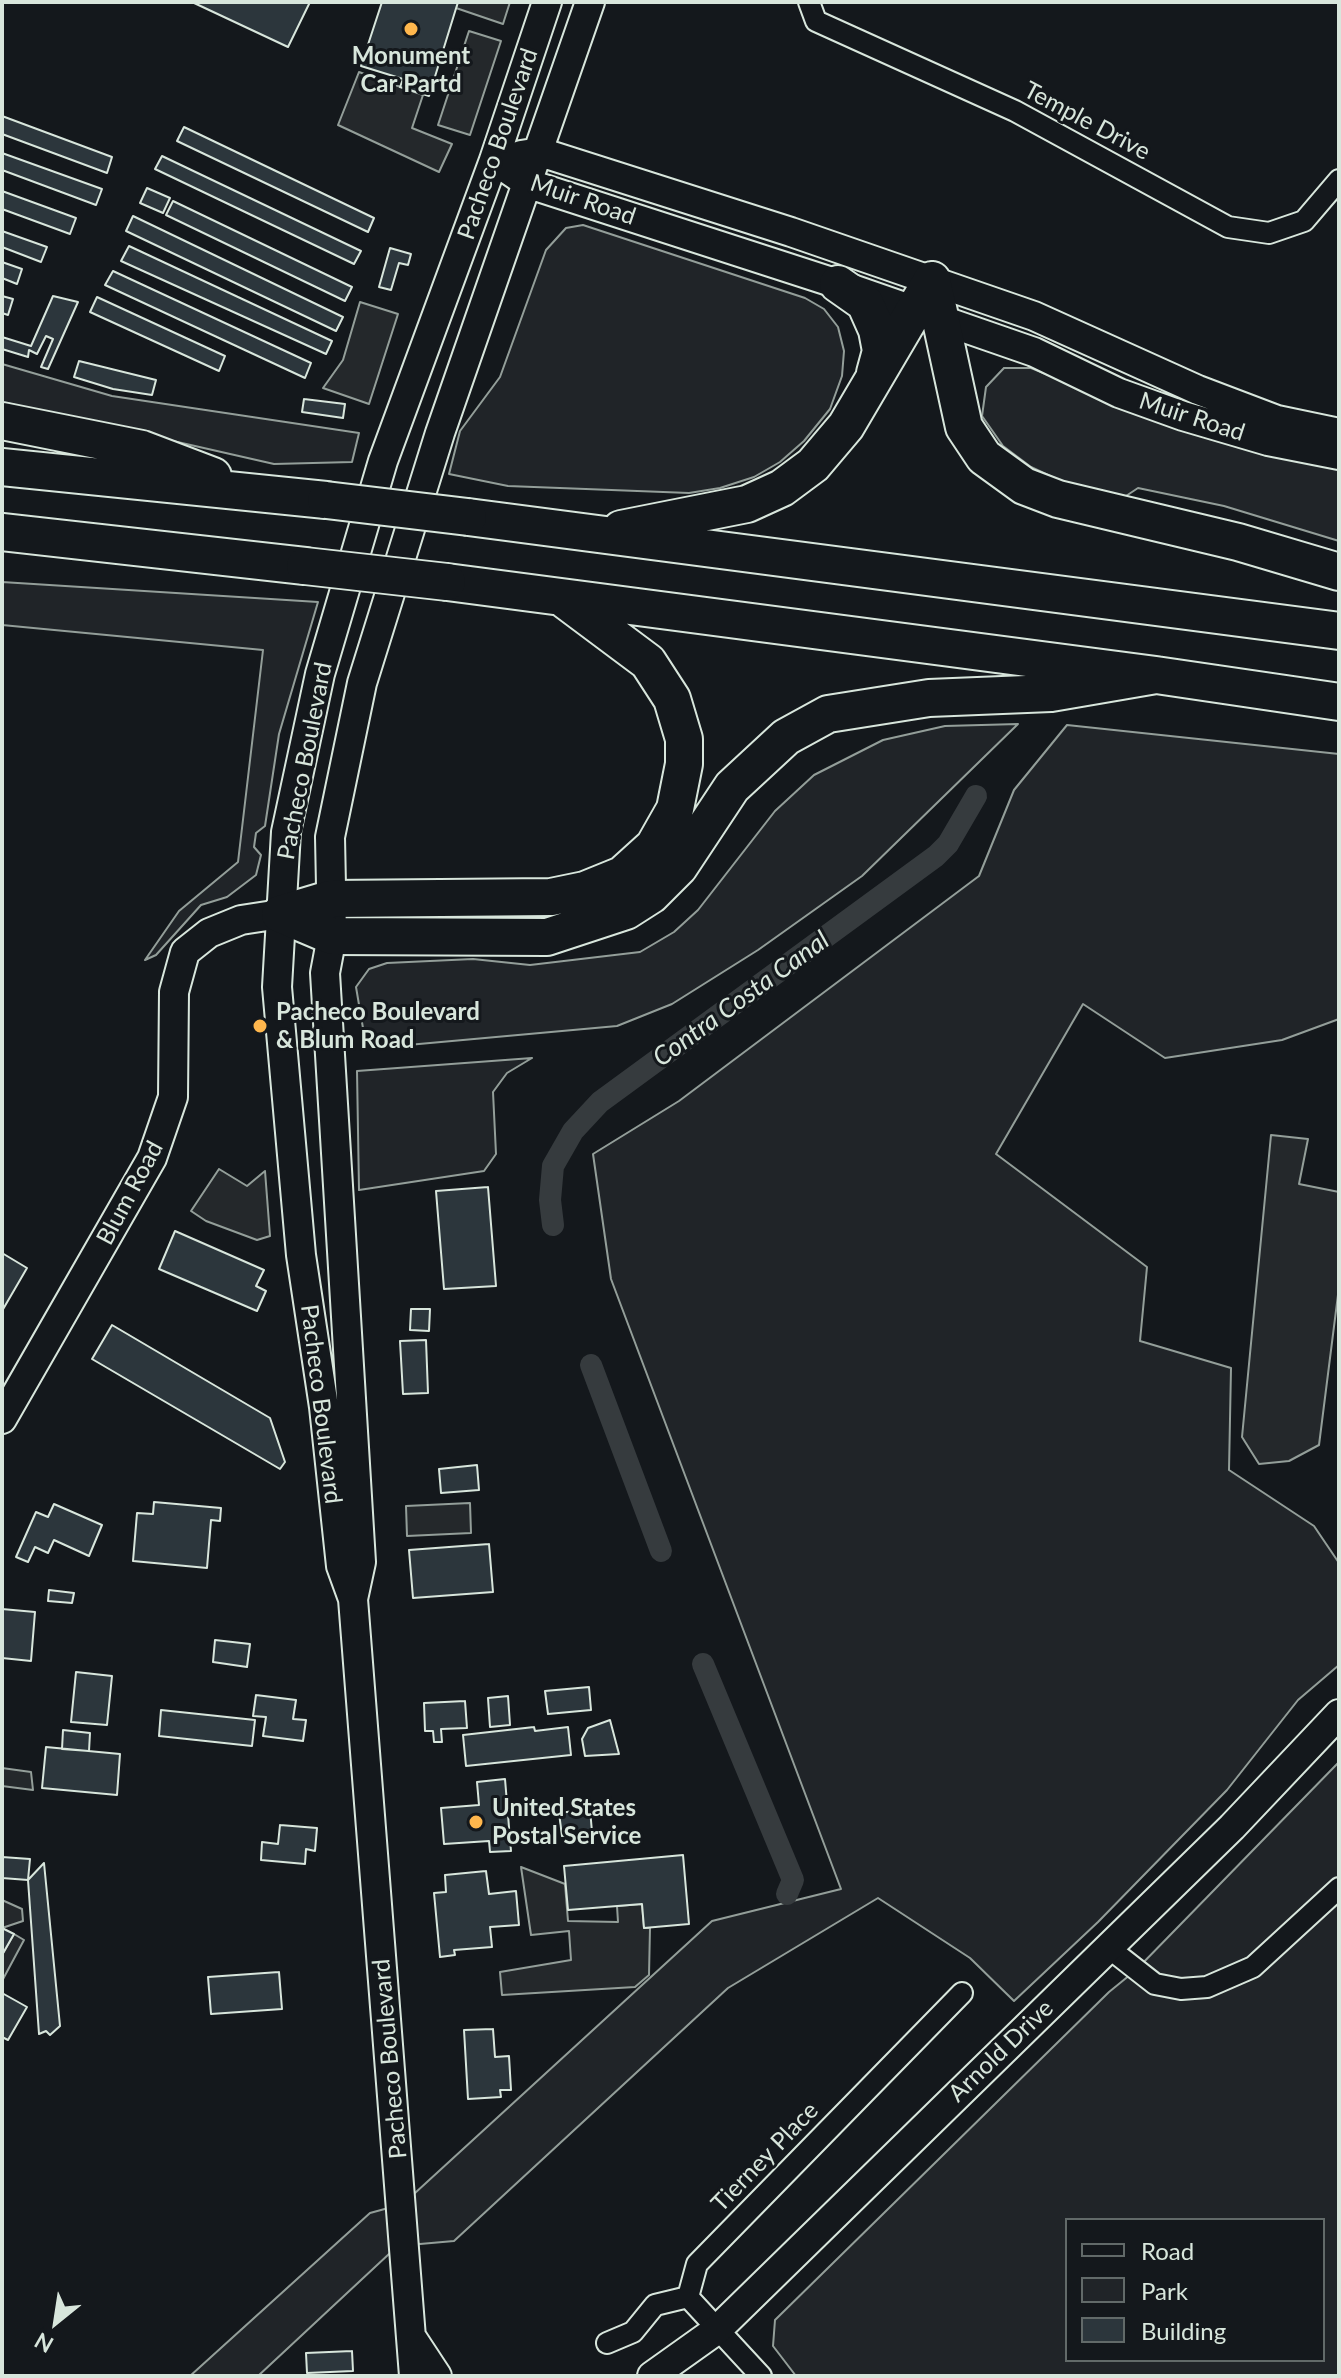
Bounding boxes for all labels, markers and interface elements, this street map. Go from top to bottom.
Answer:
marker: Monument Car Partd [402,20,420,38]
place label: Monument Car Partd [352,42,470,98]
street label: Pacheco Boulevard [452,44,544,244]
street label: Temple Drive [1019,76,1155,166]
street label: Muir Road [527,169,639,231]
street label: Muir Road [1136,386,1248,448]
street label: Pacheco Boulevard [272,660,338,862]
water label: Contra Costa Canal [647,925,835,1073]
place label: Pacheco Boulevard & Blum Road [276,998,480,1054]
marker: Pacheco Boulevard & Blum Road [251,1017,269,1035]
street label: Blum Road [91,1136,169,1250]
street label: Pacheco Boulevard [294,1303,348,1505]
place label: United States Postal Service [492,1794,641,1850]
marker: United States Postal Service [467,1813,485,1831]
street label: Pacheco Boulevard [367,1958,413,2160]
street label: Arnold Drive [943,1994,1059,2108]
street label: Tierney Place [706,2096,824,2218]
legend [1065,2218,1325,2362]
text: Road [1141,2236,1194,2265]
text: Park [1141,2276,1188,2305]
north arrow [16,2282,96,2362]
text: Building [1141,2316,1226,2345]
text: N [30,2327,58,2359]

